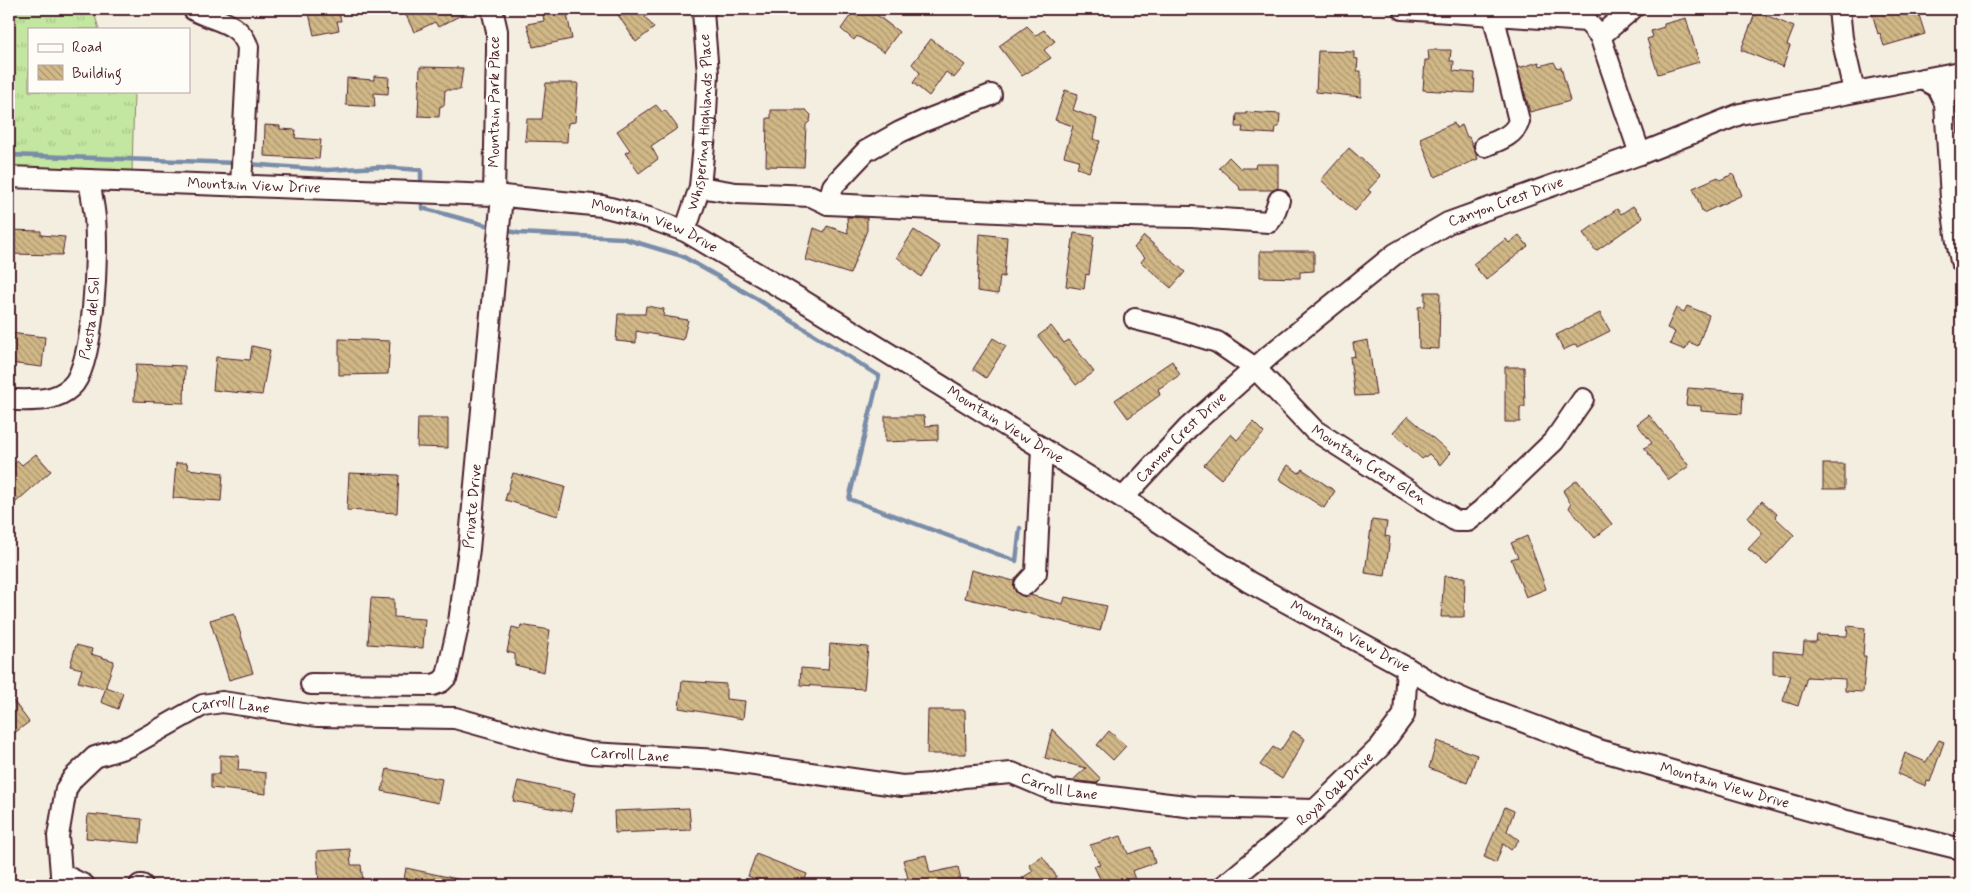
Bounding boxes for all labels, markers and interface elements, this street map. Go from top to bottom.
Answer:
legend [28,28,190,92]
street label: Whispering Highlands Place [683,33,718,214]
street label: Mountain Park Place [485,36,505,168]
text: Road [72,38,102,58]
text: Building [72,64,122,85]
street label: Canyon Crest Drive [1446,172,1567,232]
street label: Mountain View Drive [187,174,321,199]
street label: Mountain View Drive [590,195,721,258]
street label: Puesta del Sol [75,276,105,362]
street label: Mountain View Drive [943,382,1067,469]
street label: Canyon Crest Drive [1132,388,1231,488]
street label: Mountain Crest Glen [1307,421,1431,510]
street label: Private Drive [459,463,487,550]
street label: Mountain View Drive [1286,596,1414,678]
street label: Carroll Lane [188,691,271,720]
street label: Carroll Lane [590,743,670,767]
street label: Royal Oak Drive [1292,748,1379,831]
street label: Mountain View Drive [1658,758,1792,814]
street label: Carroll Lane [1018,768,1099,805]

